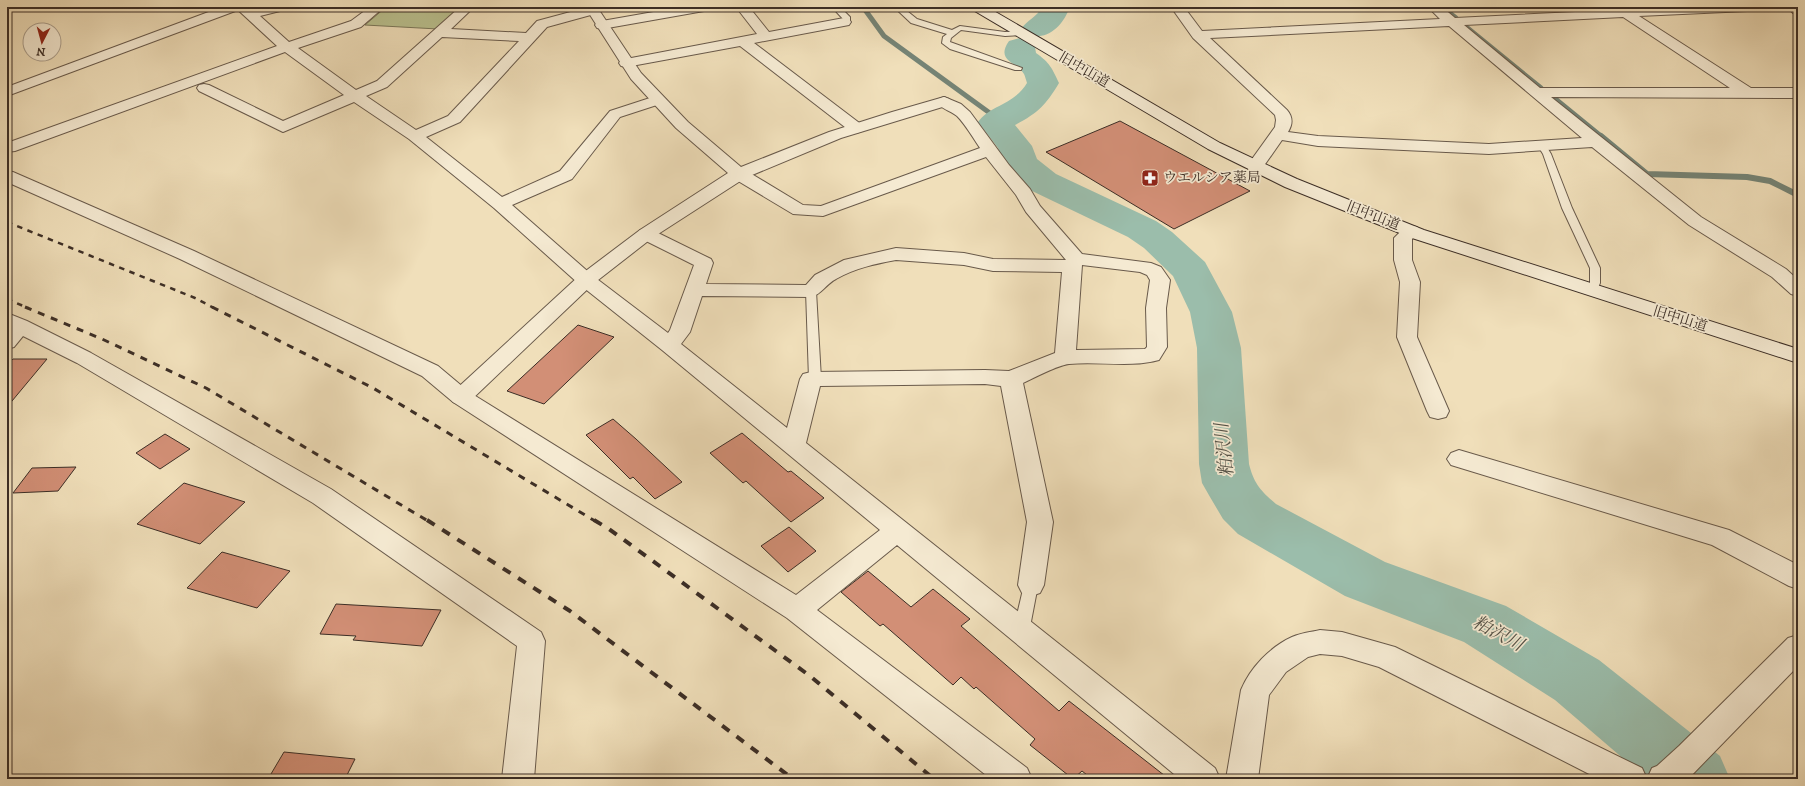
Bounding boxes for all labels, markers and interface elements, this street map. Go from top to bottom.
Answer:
north arrow [22,22,62,62]
text: N [36,44,46,58]
street label: 旧中山道 [1055,48,1113,92]
pharmacy icon: ウエルシア薬局 [1140,168,1160,188]
place label: ウエルシア薬局 [1163,169,1261,187]
street label: 旧中山道 [1344,198,1402,234]
street label: 旧中山道 [1651,302,1709,336]
water label: 粕沢川 [1211,420,1239,478]
water label: 粕沢川 [1469,612,1529,657]

